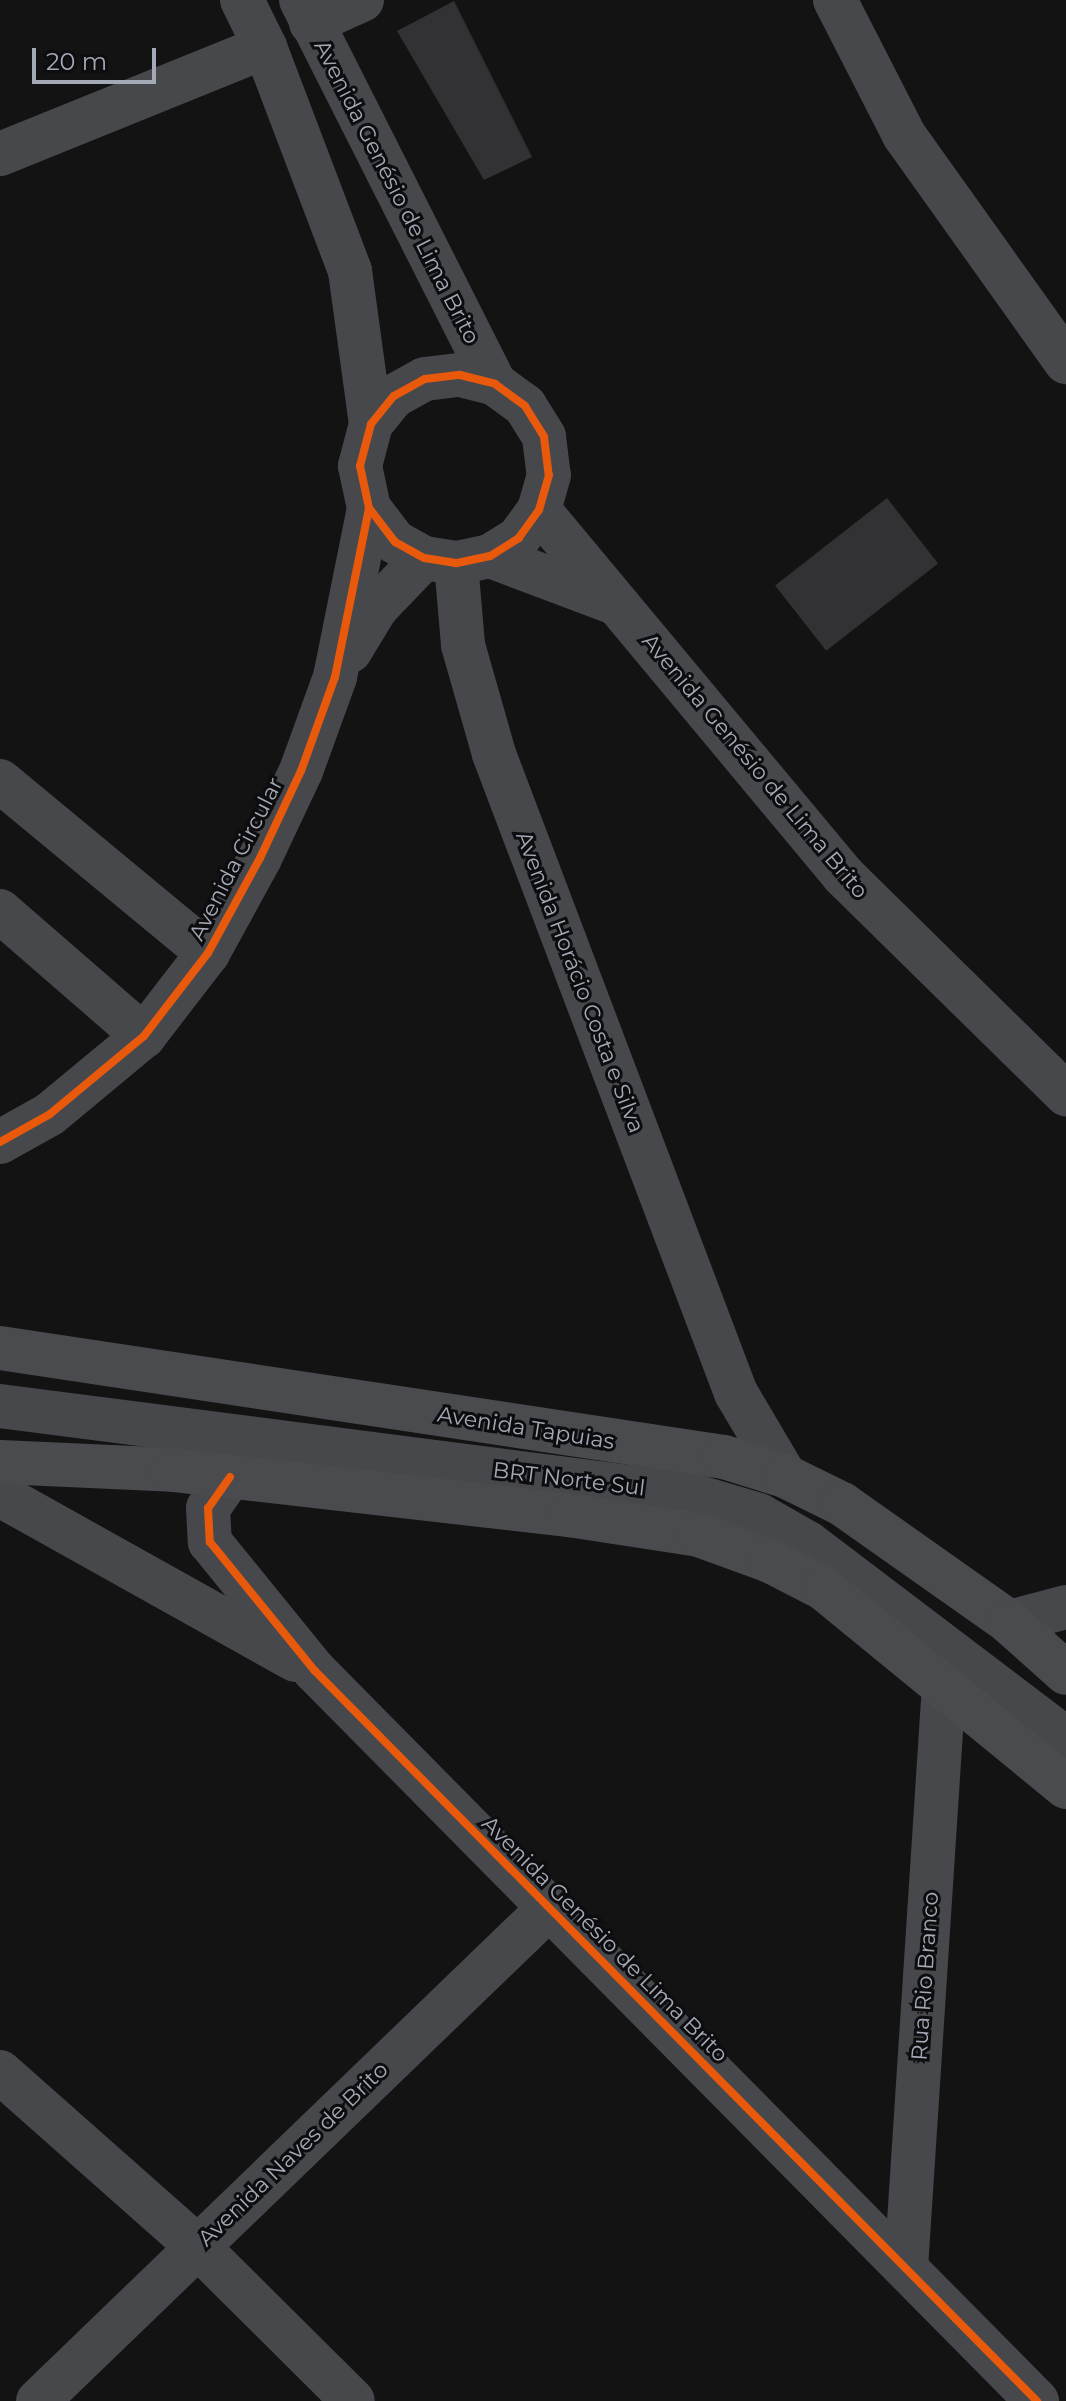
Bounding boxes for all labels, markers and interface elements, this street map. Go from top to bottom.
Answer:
scale bar [36,32,160,82]
street label: Avenida Genésio de Lima Brito [309,36,485,348]
text: 20 m [46,47,107,76]
street label: Avenida Genésio de Lima Brito [636,628,874,904]
street label: Avenida Circular [183,773,289,945]
street label: Avenida Horácio Costa e Silva [510,828,650,1136]
street label: Avenida Tapuias [436,1401,616,1455]
street label: BRT Norte Sul [491,1457,647,1501]
street label: Avenida Genésio de Lima Brito [476,1810,734,2068]
street label: Rua Rio Branco [906,1891,944,2061]
street label: Avenida Naves de Brito [193,2056,393,2252]

